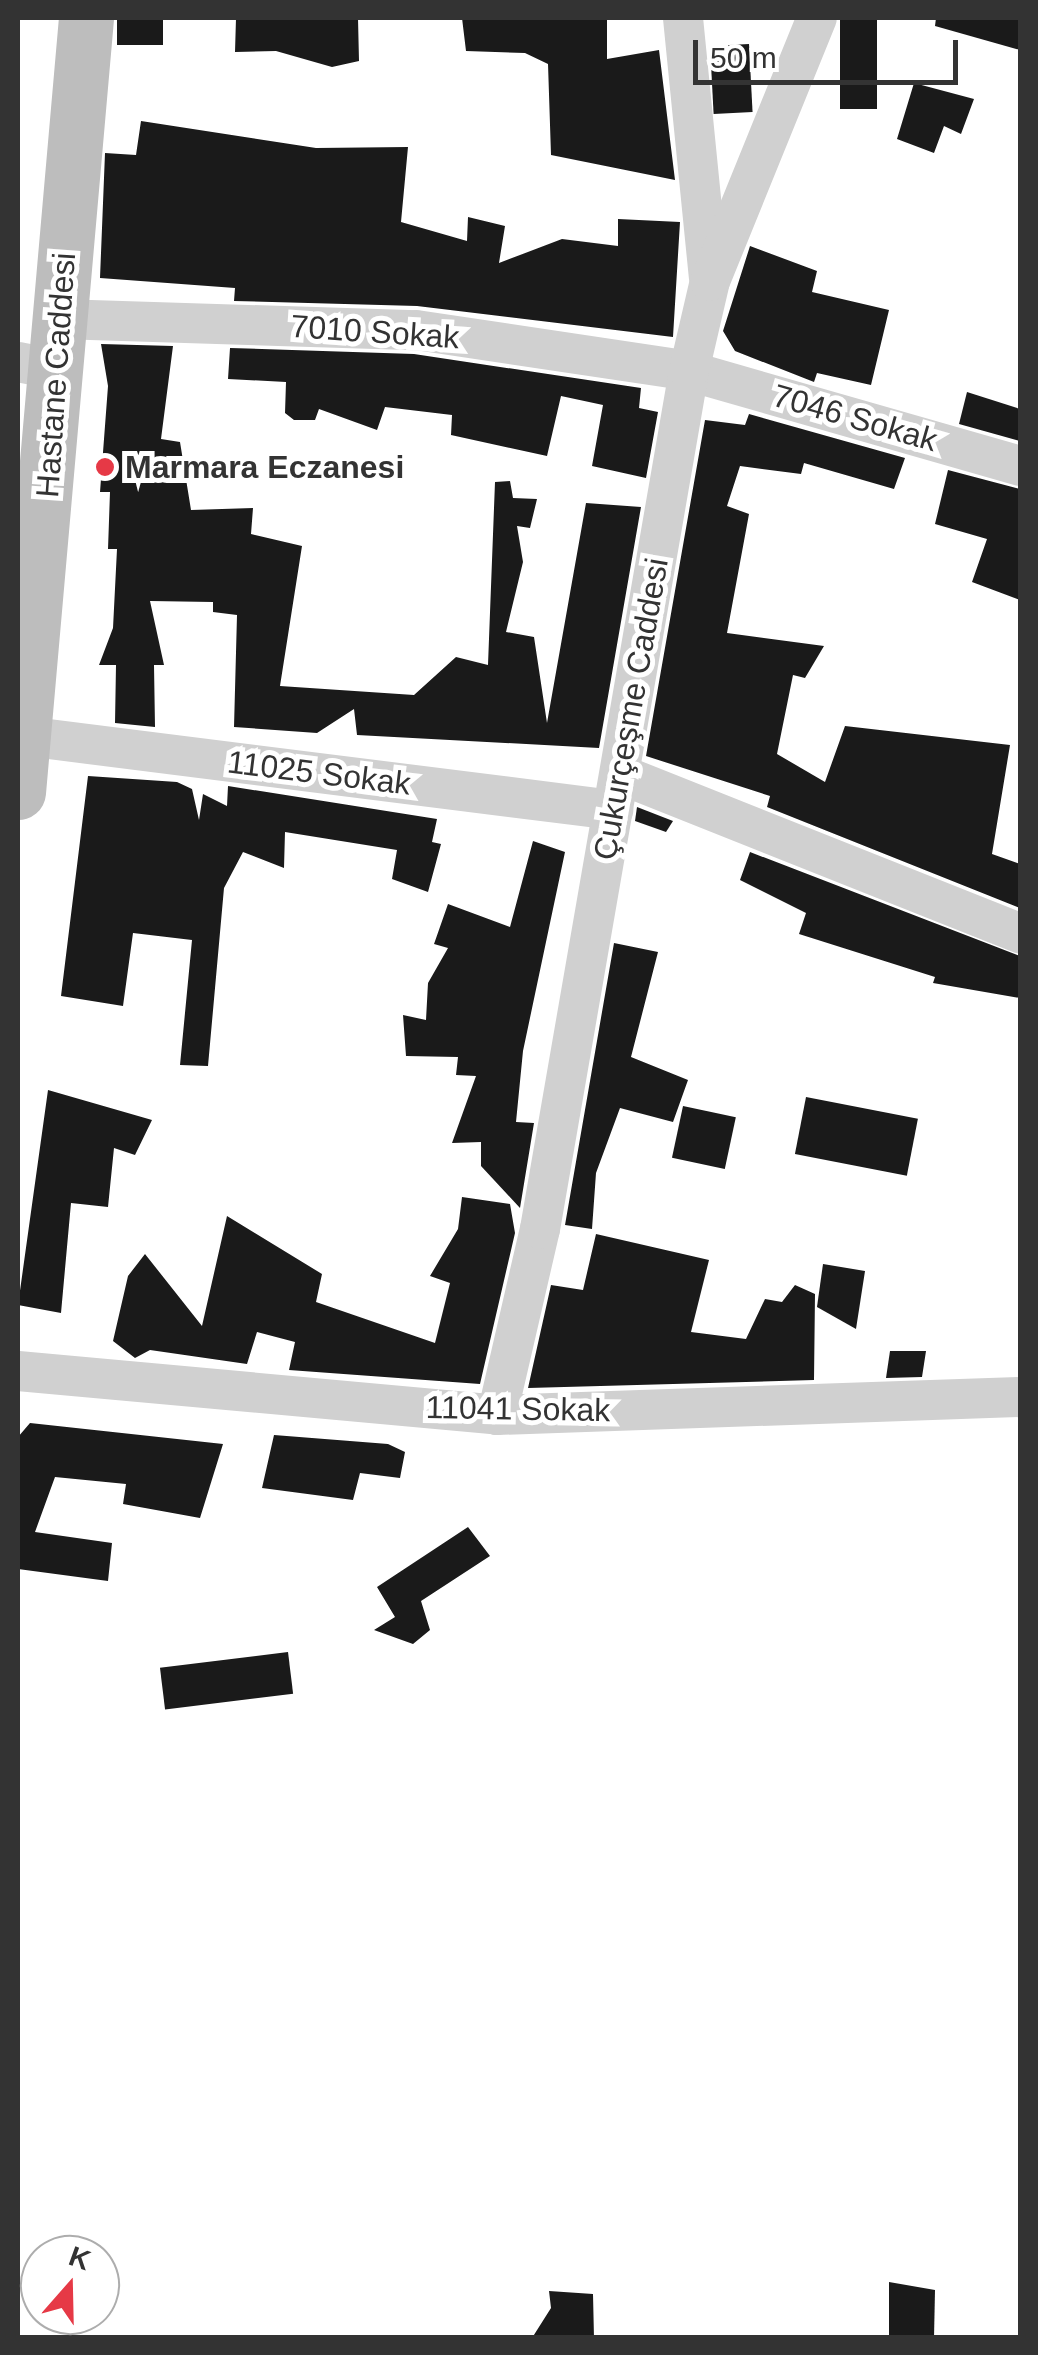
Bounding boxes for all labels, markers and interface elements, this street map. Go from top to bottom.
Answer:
scale bar [698,20,963,82]
text: 50 m [710,41,777,74]
street label: Hastane Caddesi [28,251,84,499]
street label: 7010 Sokak [289,307,461,357]
street label: 7046 Sokak [768,376,942,460]
place label: Marmara Eczanesi [125,448,404,486]
marker: Marmara Eczanesi [94,456,116,478]
street label: Çukurçeşme Caddesi [586,555,676,863]
street label: 11025 Sokak [225,743,413,803]
street label: 11041 Sokak [425,1388,611,1430]
north arrow [20,2235,120,2335]
text: K [65,2240,95,2276]

